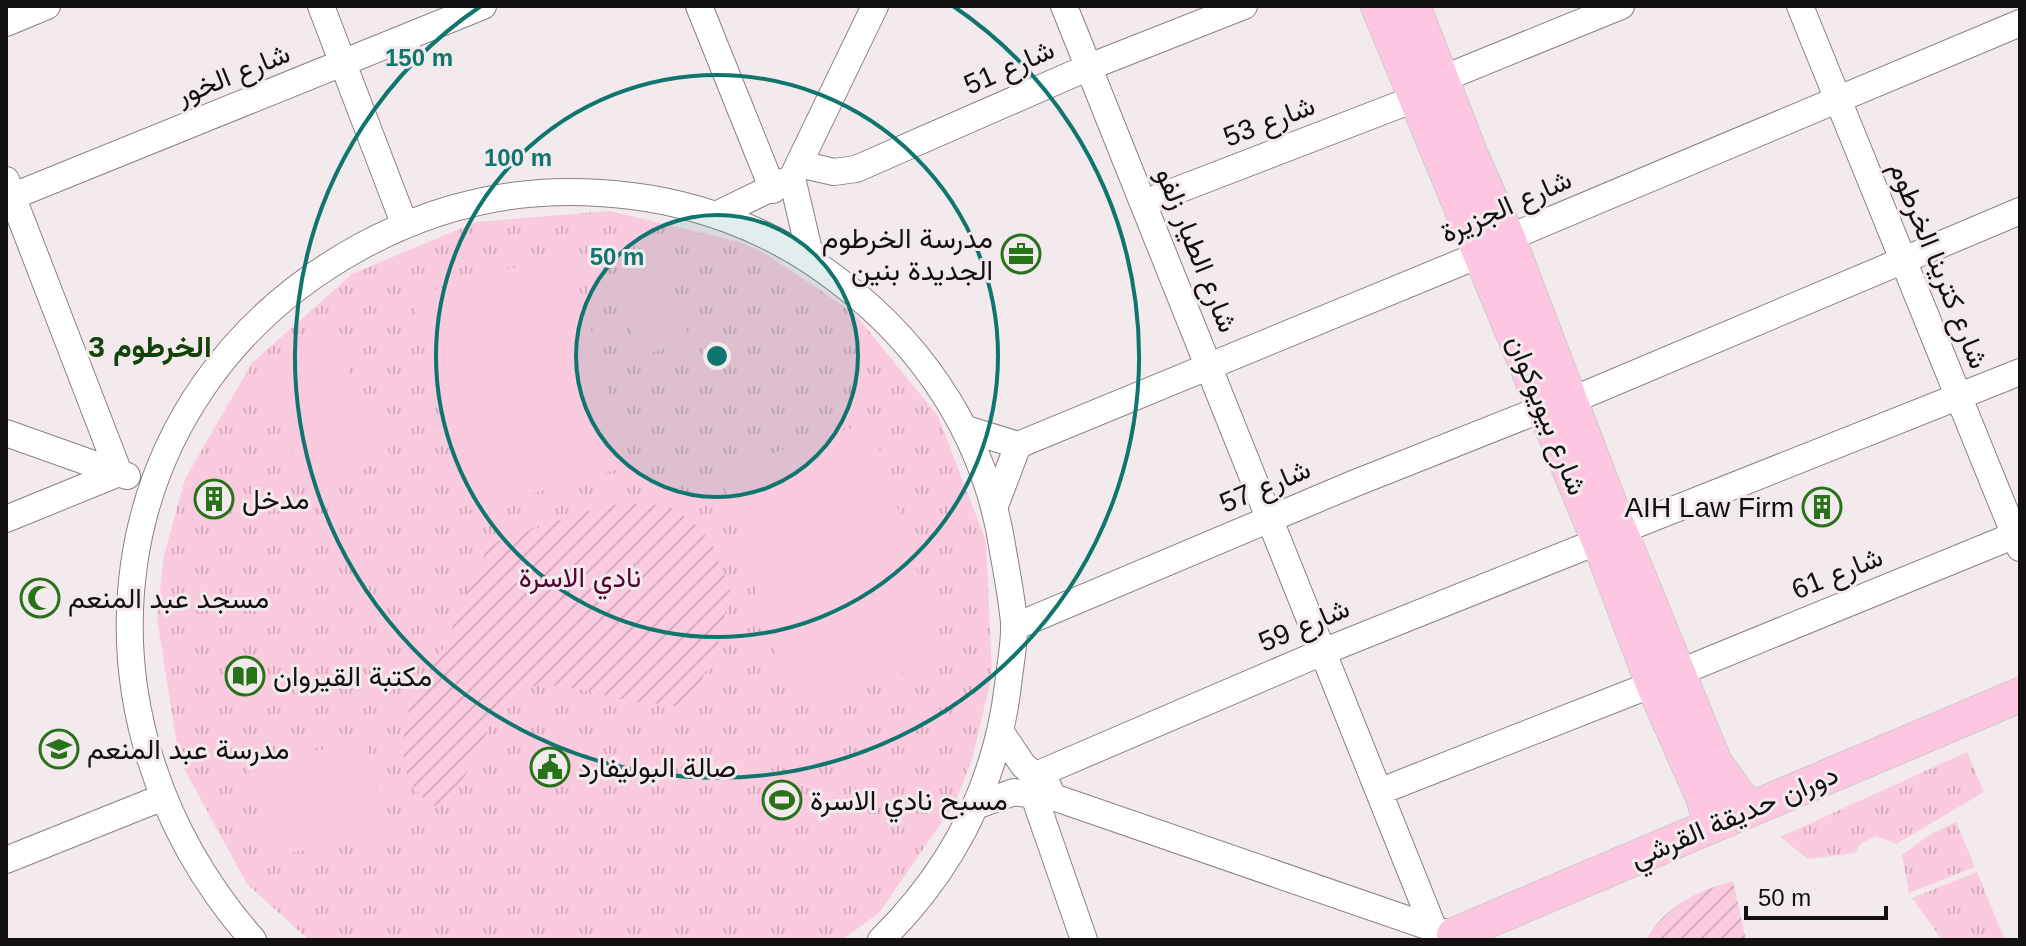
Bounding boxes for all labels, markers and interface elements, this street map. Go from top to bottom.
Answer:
street label: شارع 51 [959,33,1060,103]
street label: شارع الخور [171,37,295,114]
text: 150 m [385,44,453,71]
street label: شارع 53 [1219,89,1320,155]
text: 100 m [484,144,552,171]
street label: شارع كترينا الخرطوم [1881,157,1995,374]
street label: شارع الطيار زلفو [1147,163,1244,338]
street label: شارع الجزيرة [1436,163,1577,251]
place label: مدرسة الخرطوم الجديدة بنين [822,223,993,287]
office icon: مدرسة الخرطوم الجديدة بنين [1000,233,1042,275]
text: 50 m [590,243,644,270]
district label: الخرطوم 3 [88,330,212,366]
street label: شارع بيويوكوان [1498,331,1593,501]
centre of rings [703,342,731,370]
street label: شارع 57 [1215,453,1316,522]
building icon: مدخل [193,478,235,520]
place label: مدخل [242,484,309,516]
building icon: AIH Law Firm [1801,486,1843,528]
place label: AIH Law Firm [1624,492,1794,523]
street label: شارع 61 [1787,541,1888,608]
park label: نادي الاسرة [519,562,641,600]
mosque icon: مسجد عبد المنعم [19,577,61,619]
place label: مسجد عبد المنعم [68,583,269,617]
street label: شارع 59 [1254,592,1355,661]
library icon: مكتبة القيروان [224,655,266,697]
place label: مكتبة القيروان [273,661,432,694]
school or university icon: مدرسة عبد المنعم [38,728,80,770]
place label: مدرسة عبد المنعم [87,734,289,768]
public building icon: صالة البوليفارد [529,746,571,788]
place label: صالة البوليفارد [578,752,736,785]
street label: دوران حديقة القرشي [1625,758,1845,880]
sports icon: مسبح نادي الاسرة [761,779,803,821]
place label: مسبح نادي الاسرة [810,785,1008,823]
scale bar [1746,870,1886,920]
text: 50 m [1758,884,1811,911]

